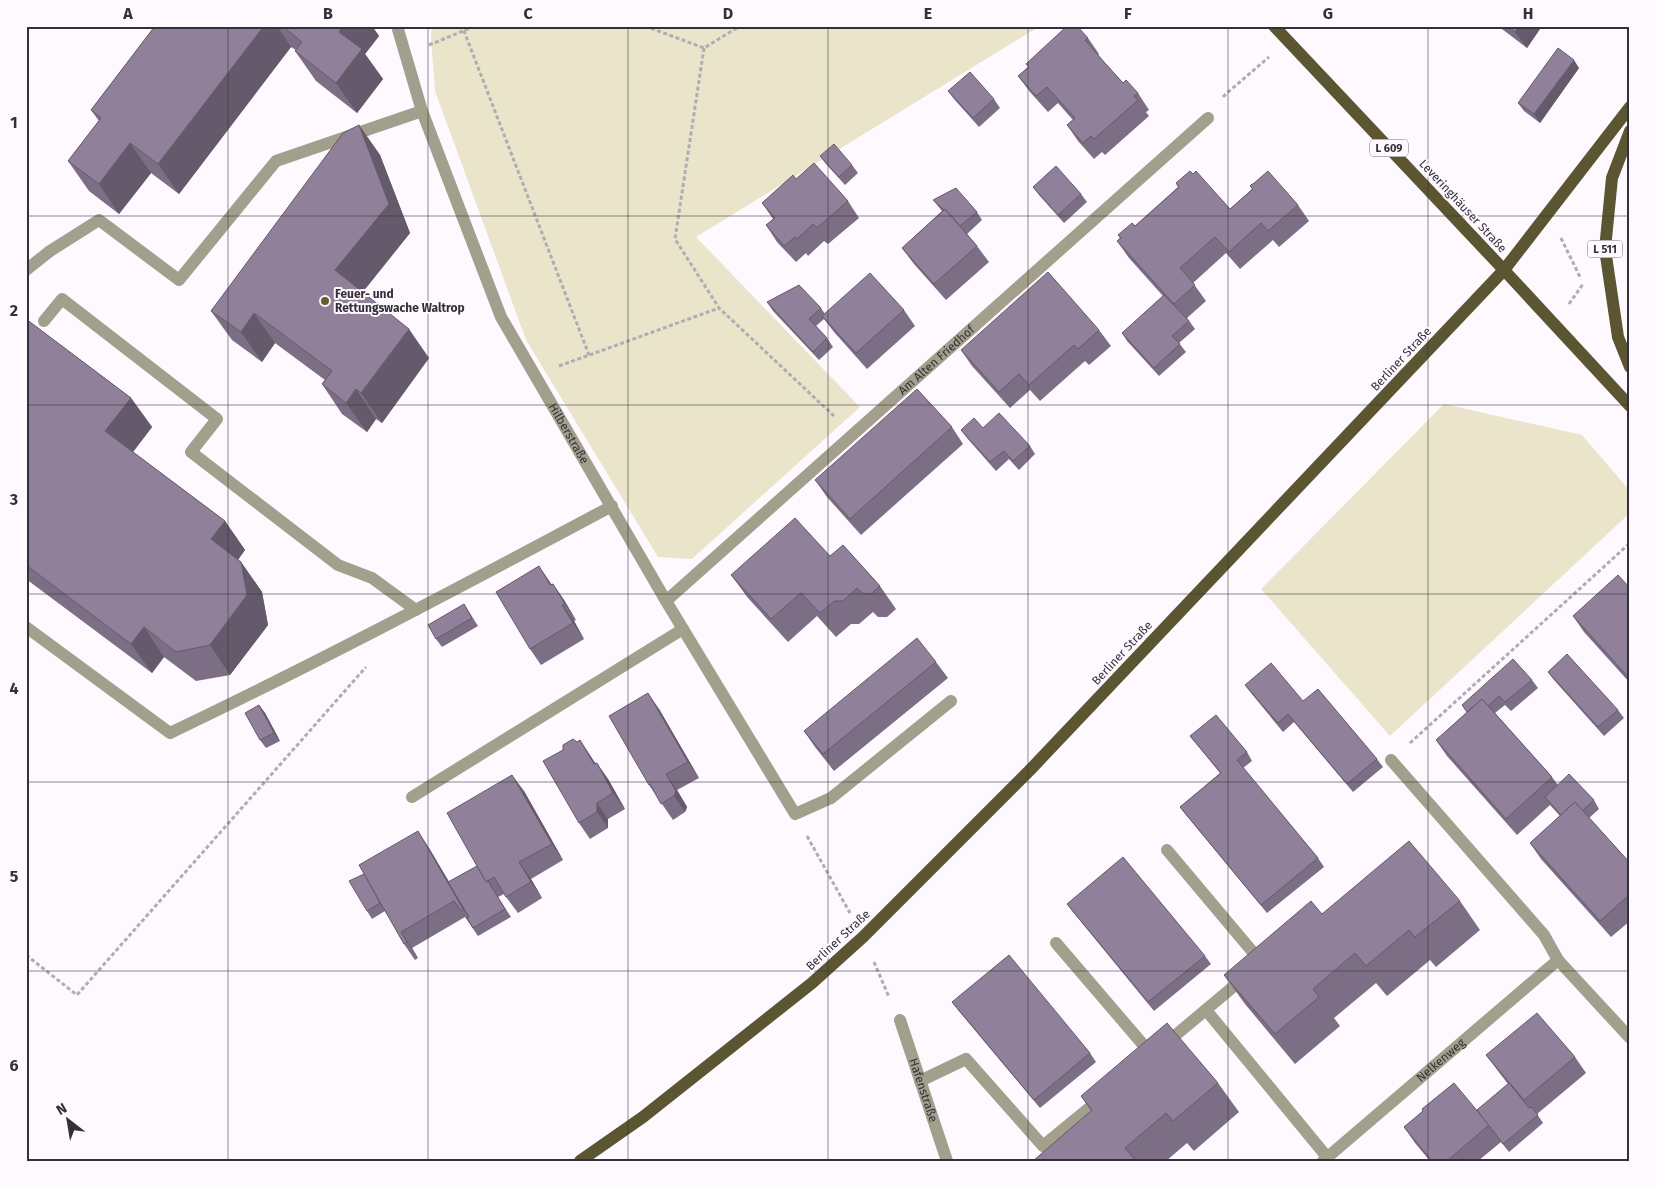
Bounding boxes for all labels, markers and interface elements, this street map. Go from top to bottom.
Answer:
text: A [122,4,133,23]
text: B [323,4,333,23]
text: C [523,4,533,23]
text: D [723,4,733,23]
text: E [924,4,932,23]
text: F [1124,4,1132,23]
text: G [1323,4,1333,23]
text: H [1523,4,1533,23]
text: 1 [10,113,18,132]
road number: L 609 [1370,140,1408,156]
street label: Leveringhäuser Straße [1416,157,1510,255]
road number: L 511 [1588,240,1622,258]
place label: Feuer- und Rettungswache Waltrop [335,287,465,315]
marker: Feuer- und Rettungswache Waltrop [319,295,331,307]
text: 2 [10,301,18,320]
street label: Am Alten Friedhof [895,322,978,398]
street label: Berliner Straße [1368,324,1434,394]
street label: Hilberstraße [546,401,592,466]
text: 3 [9,490,18,509]
street label: Berliner Straße [1089,618,1155,688]
text: 4 [9,679,19,698]
text: 5 [10,867,19,886]
street label: Berliner Straße [803,907,873,973]
street label: Nelkenweg [1414,1035,1468,1085]
text: 6 [9,1056,19,1075]
street label: Hafenstraße [906,1056,941,1124]
north arrow [42,1094,92,1144]
text: N [53,1100,70,1119]

